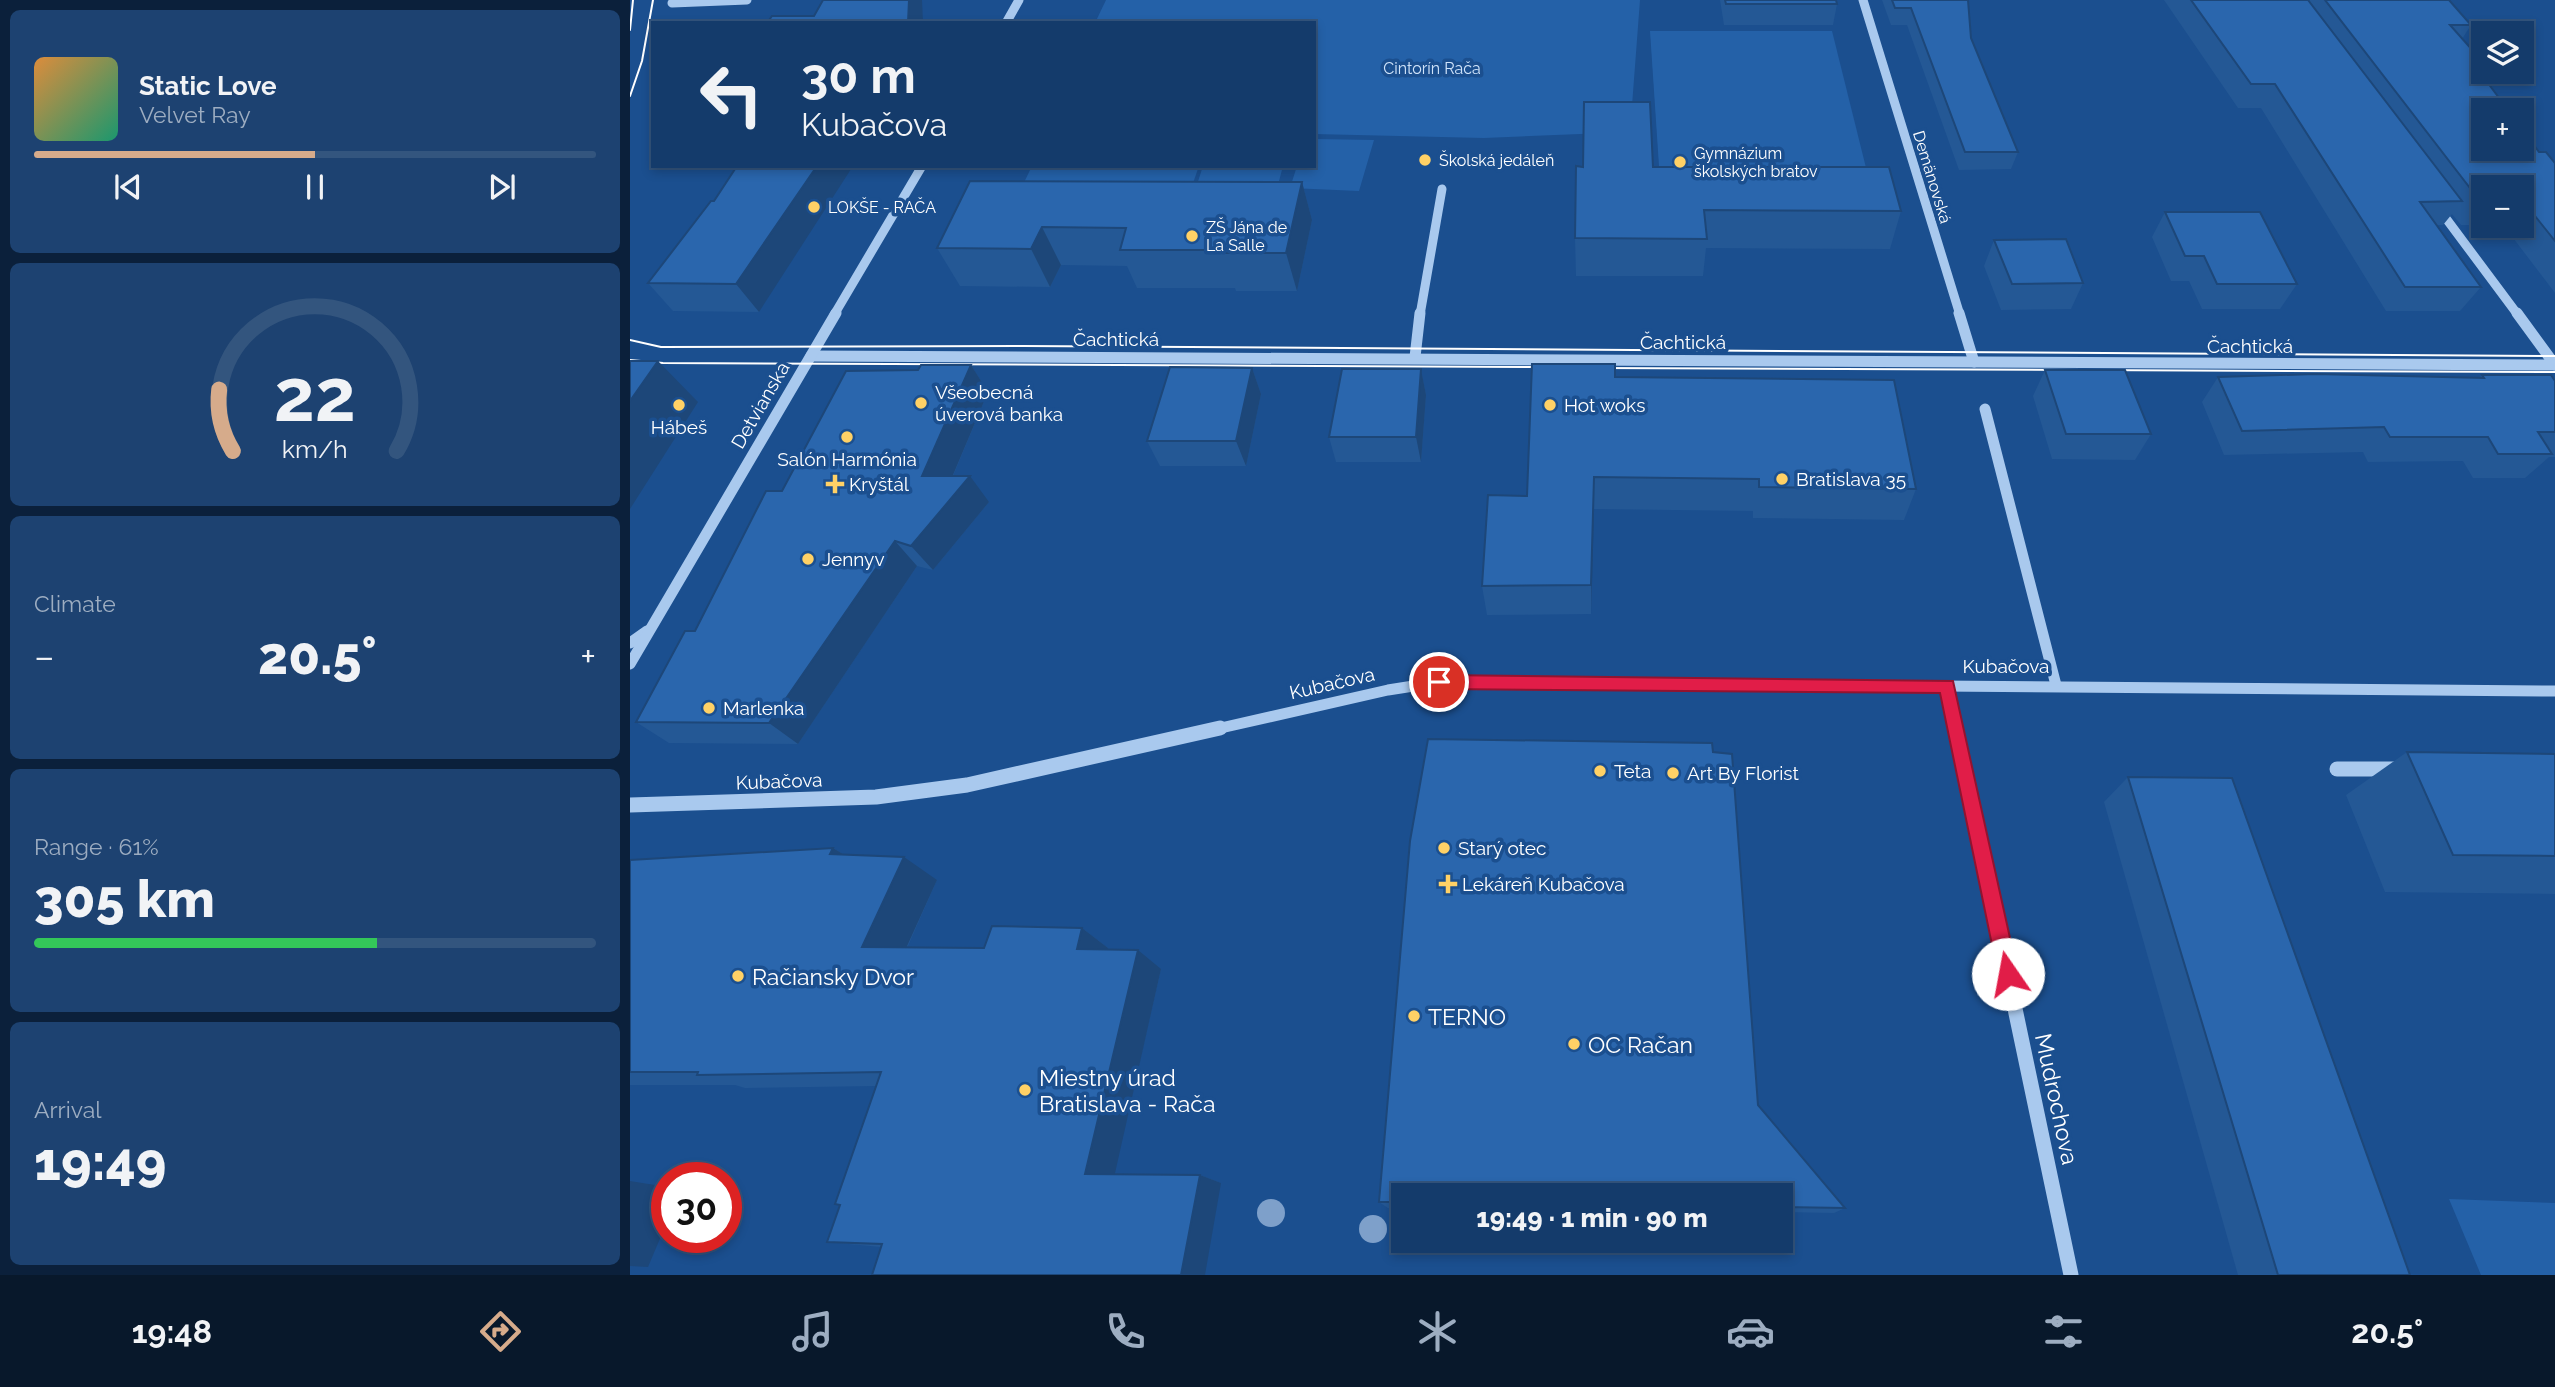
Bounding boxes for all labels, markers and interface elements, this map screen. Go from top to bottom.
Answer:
map controls [2471,21,2534,238]
button: layers [2471,21,2534,84]
text: 30 m [801,47,916,104]
icon: left [686,49,777,140]
park label: Cintorín Rača [1383,59,1481,78]
text: Static Love [139,71,277,101]
button: + [2471,98,2534,161]
text: Velvet Ray [139,101,251,128]
text: Kubačova [801,106,947,143]
street label: Demänovská [1909,128,1955,226]
place label: Gymnázium školských bratov [1694,144,1818,181]
place label: Školská jedáleň [1439,150,1554,170]
marker: Školská jedáleň [1417,152,1433,168]
marker: Gymnázium školských bratov [1672,154,1688,170]
icon: previous [109,168,147,206]
icon: pause [296,168,334,206]
icon: next [483,168,521,206]
button: − [2471,175,2534,238]
place label: LOKŠE - RAČA [828,197,936,217]
marker: LOKŠE - RAČA [806,199,822,215]
place label: ZŠ Jána de La Salle [1206,217,1287,255]
marker: ZŠ Jána de La Salle [1184,228,1200,244]
street label: Čachtická [1073,328,1159,350]
street label: Čachtická [1640,331,1726,353]
street label: Čachtická [2207,335,2293,357]
text: 22 [274,353,356,438]
street label: Detvianska [726,358,794,452]
place label: Všeobecná úverová banka [935,381,1063,425]
place label: Hot woks [1564,394,1645,416]
marker: Všeobecná úverová banka [913,395,929,411]
marker: Hábeš [671,397,687,413]
marker: Hot woks [1542,397,1558,413]
place label: Hábeš [651,416,707,438]
marker: Salón Harmónia [839,429,855,445]
text: km/h [282,433,348,463]
place label: Salón Harmónia [777,448,917,470]
place label: Bratislava 35 [1796,468,1906,490]
marker: Bratislava 35 [1774,471,1790,487]
place label: Kryštál [849,473,910,495]
marker: Kryštál [827,476,843,492]
place label: Jennyv [822,548,885,570]
marker: Jennyv [800,551,816,567]
text: Climate [34,590,116,617]
text: 20.5° [258,625,377,686]
text: − [34,634,54,679]
text: + [580,634,596,679]
pin [1409,652,1469,712]
street label: Kubačova [1963,655,2049,677]
street label: Kubačova [1287,663,1377,703]
icon: arrive [1420,663,1458,701]
place label: Marlenka [723,697,804,719]
marker: Marlenka [701,700,717,716]
place label: Teta [1614,760,1651,782]
place label: Art By Florist [1687,762,1800,784]
marker: Teta [1592,763,1608,779]
marker: Art By Florist [1665,765,1681,781]
street label: Kubačova [735,768,823,794]
text: Range · 61% [34,833,159,860]
place label: Starý otec [1458,837,1546,859]
marker: Starý otec [1436,840,1452,856]
text: 305 km [34,868,215,929]
place label: Lekáreň Kubačova [1462,873,1625,895]
marker: Lekáreň Kubačova [1440,876,1456,892]
position arrow [1971,937,2045,1011]
place label: Račiansky Dvor [752,963,914,990]
marker: Račiansky Dvor [730,968,746,984]
place label: TERNO [1428,1003,1506,1030]
marker: TERNO [1406,1008,1422,1024]
place label: OC Račan [1588,1031,1693,1058]
street label: Mudrochova [2030,1031,2084,1167]
marker: OC Račan [1566,1036,1582,1052]
place label: Miestny úrad Bratislava - Rača [1039,1064,1216,1117]
marker: Miestny úrad Bratislava - Rača [1017,1082,1033,1098]
text: Arrival [34,1096,101,1123]
text: 19:49 [34,1131,167,1192]
speed limit sign: 30 [651,1162,742,1253]
text: 19:49 · 1 min · 90 m [1476,1203,1708,1233]
icon: directions [476,1307,525,1356]
icon: music [788,1307,837,1356]
icon: phone [1101,1307,1150,1356]
icon: climate [1413,1307,1462,1356]
icon: car [1726,1307,1775,1356]
icon: filters [2039,1307,2088,1356]
text: 19:48 [132,1313,212,1350]
text: 20.5° [2351,1313,2423,1350]

